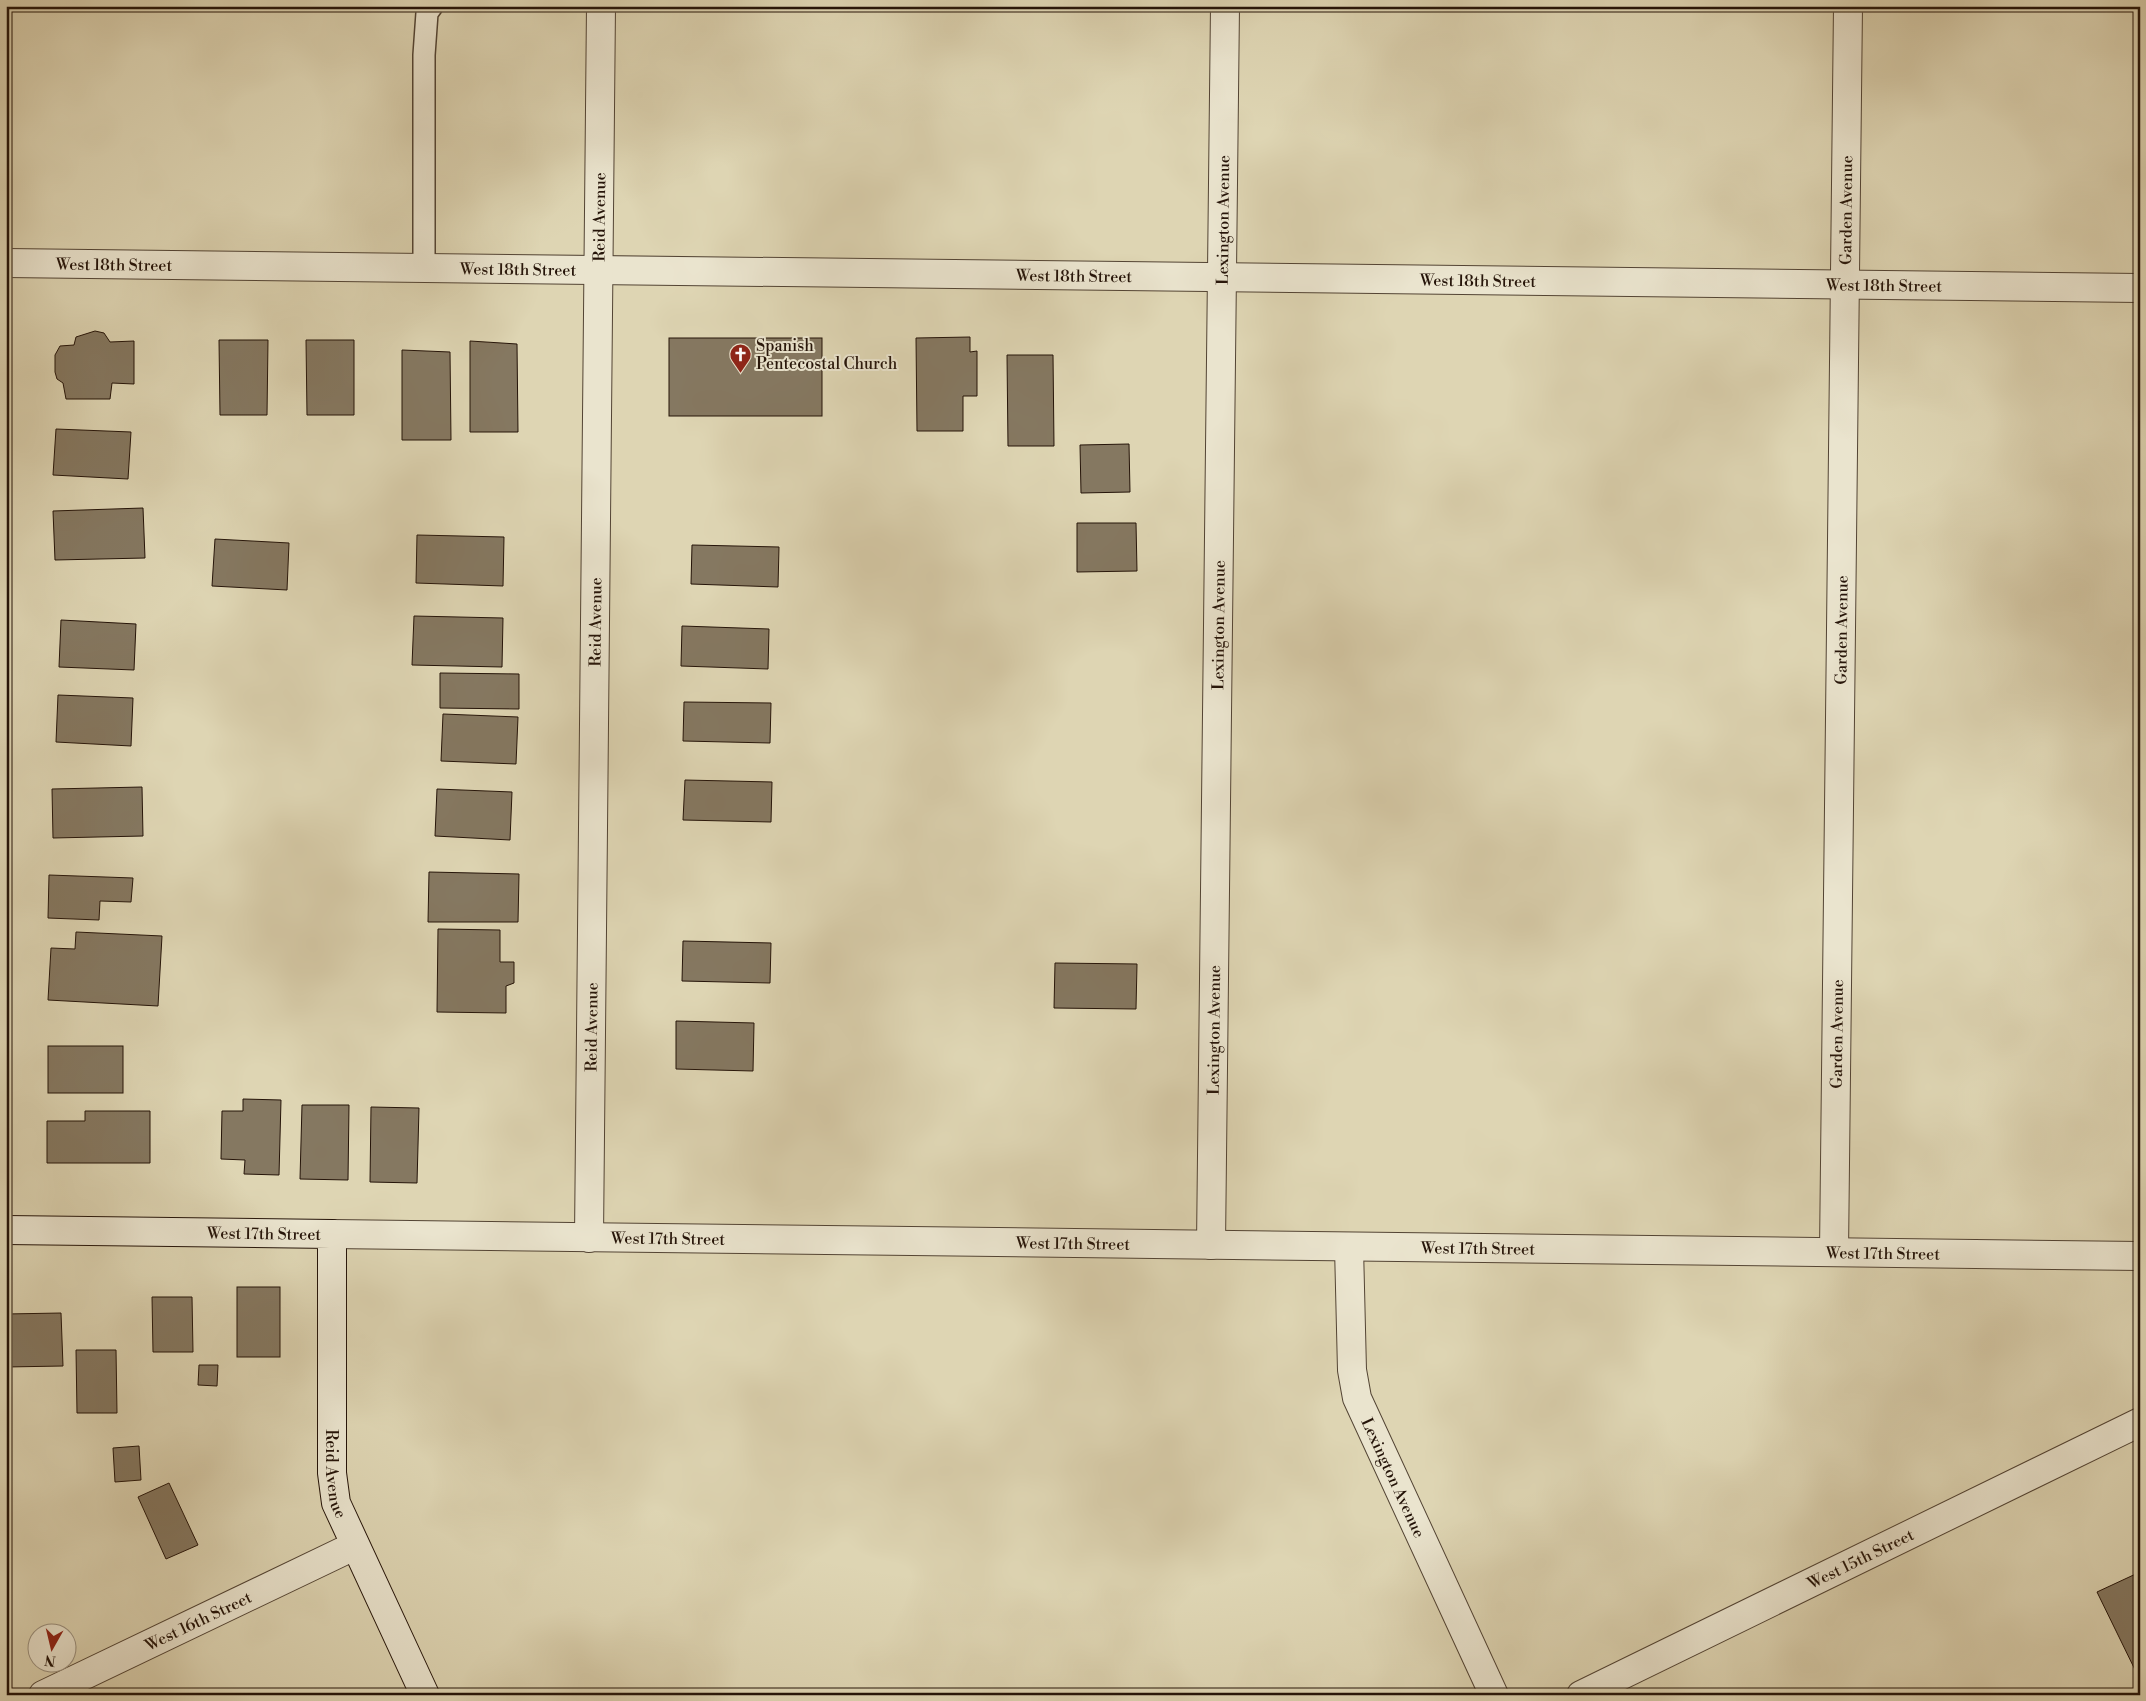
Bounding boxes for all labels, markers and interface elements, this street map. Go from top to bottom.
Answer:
street label: Lexington Avenue [1213,155,1234,285]
street label: Garden Avenue [1836,155,1857,265]
street label: Reid Avenue [590,172,610,262]
street label: West 18th Street [55,255,173,276]
street label: West 18th Street [459,259,577,281]
street label: West 18th Street [1015,266,1133,287]
street label: West 18th Street [1419,271,1536,292]
street label: West 18th Street [1825,275,1942,297]
place label: Spanish Pentecostal Church [756,336,898,374]
church icon: Spanish Pentecostal Church [728,342,752,373]
street label: Lexington Avenue [1208,560,1230,690]
street label: Garden Avenue [1831,575,1853,685]
street label: Reid Avenue [586,577,606,667]
street label: Lexington Avenue [1204,965,1225,1095]
street label: Garden Avenue [1827,979,1848,1089]
street label: Reid Avenue [582,982,602,1072]
street label: West 17th Street [206,1223,321,1245]
street label: West 17th Street [610,1228,725,1250]
street label: West 17th Street [1015,1233,1130,1255]
street label: West 17th Street [1420,1238,1535,1260]
street label: West 17th Street [1825,1243,1940,1265]
street label: Lexington Avenue [1356,1415,1429,1541]
street label: Reid Avenue [321,1429,351,1522]
street label: West 15th Street [1804,1525,1918,1594]
street label: West 16th Street [141,1587,255,1656]
north arrow [28,1624,78,1674]
text: N [44,1650,57,1670]

